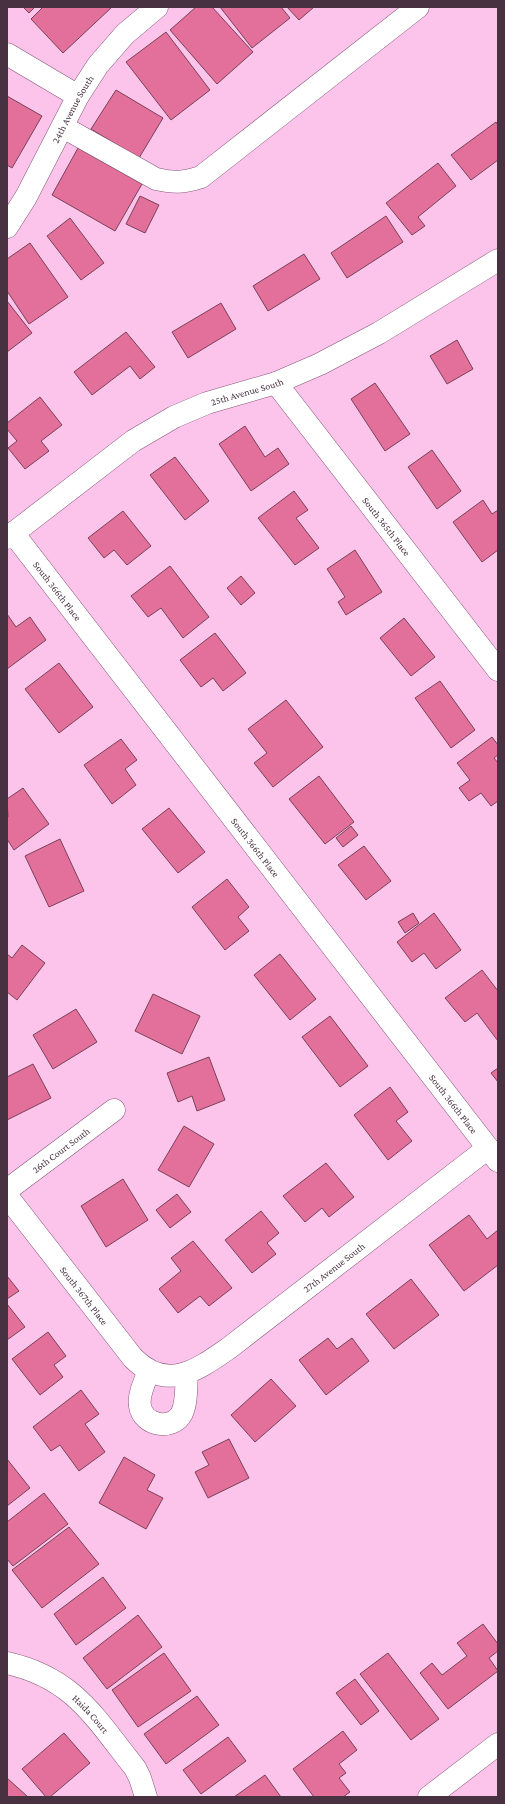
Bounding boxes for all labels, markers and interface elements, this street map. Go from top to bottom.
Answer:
street label: 24th Avenue South [49,73,96,145]
street label: 25th Avenue South [209,375,285,407]
street label: South 365th Place [361,495,413,558]
street label: South 366th Place [31,559,84,623]
street label: South 366th Place [229,815,282,879]
street label: South 366th Place [427,1072,480,1136]
street label: 26th Court South [30,1124,92,1175]
street label: 27th Avenue South [301,1240,367,1294]
street label: South 367th Place [58,1264,111,1327]
street label: Haida Court [71,1692,112,1736]

